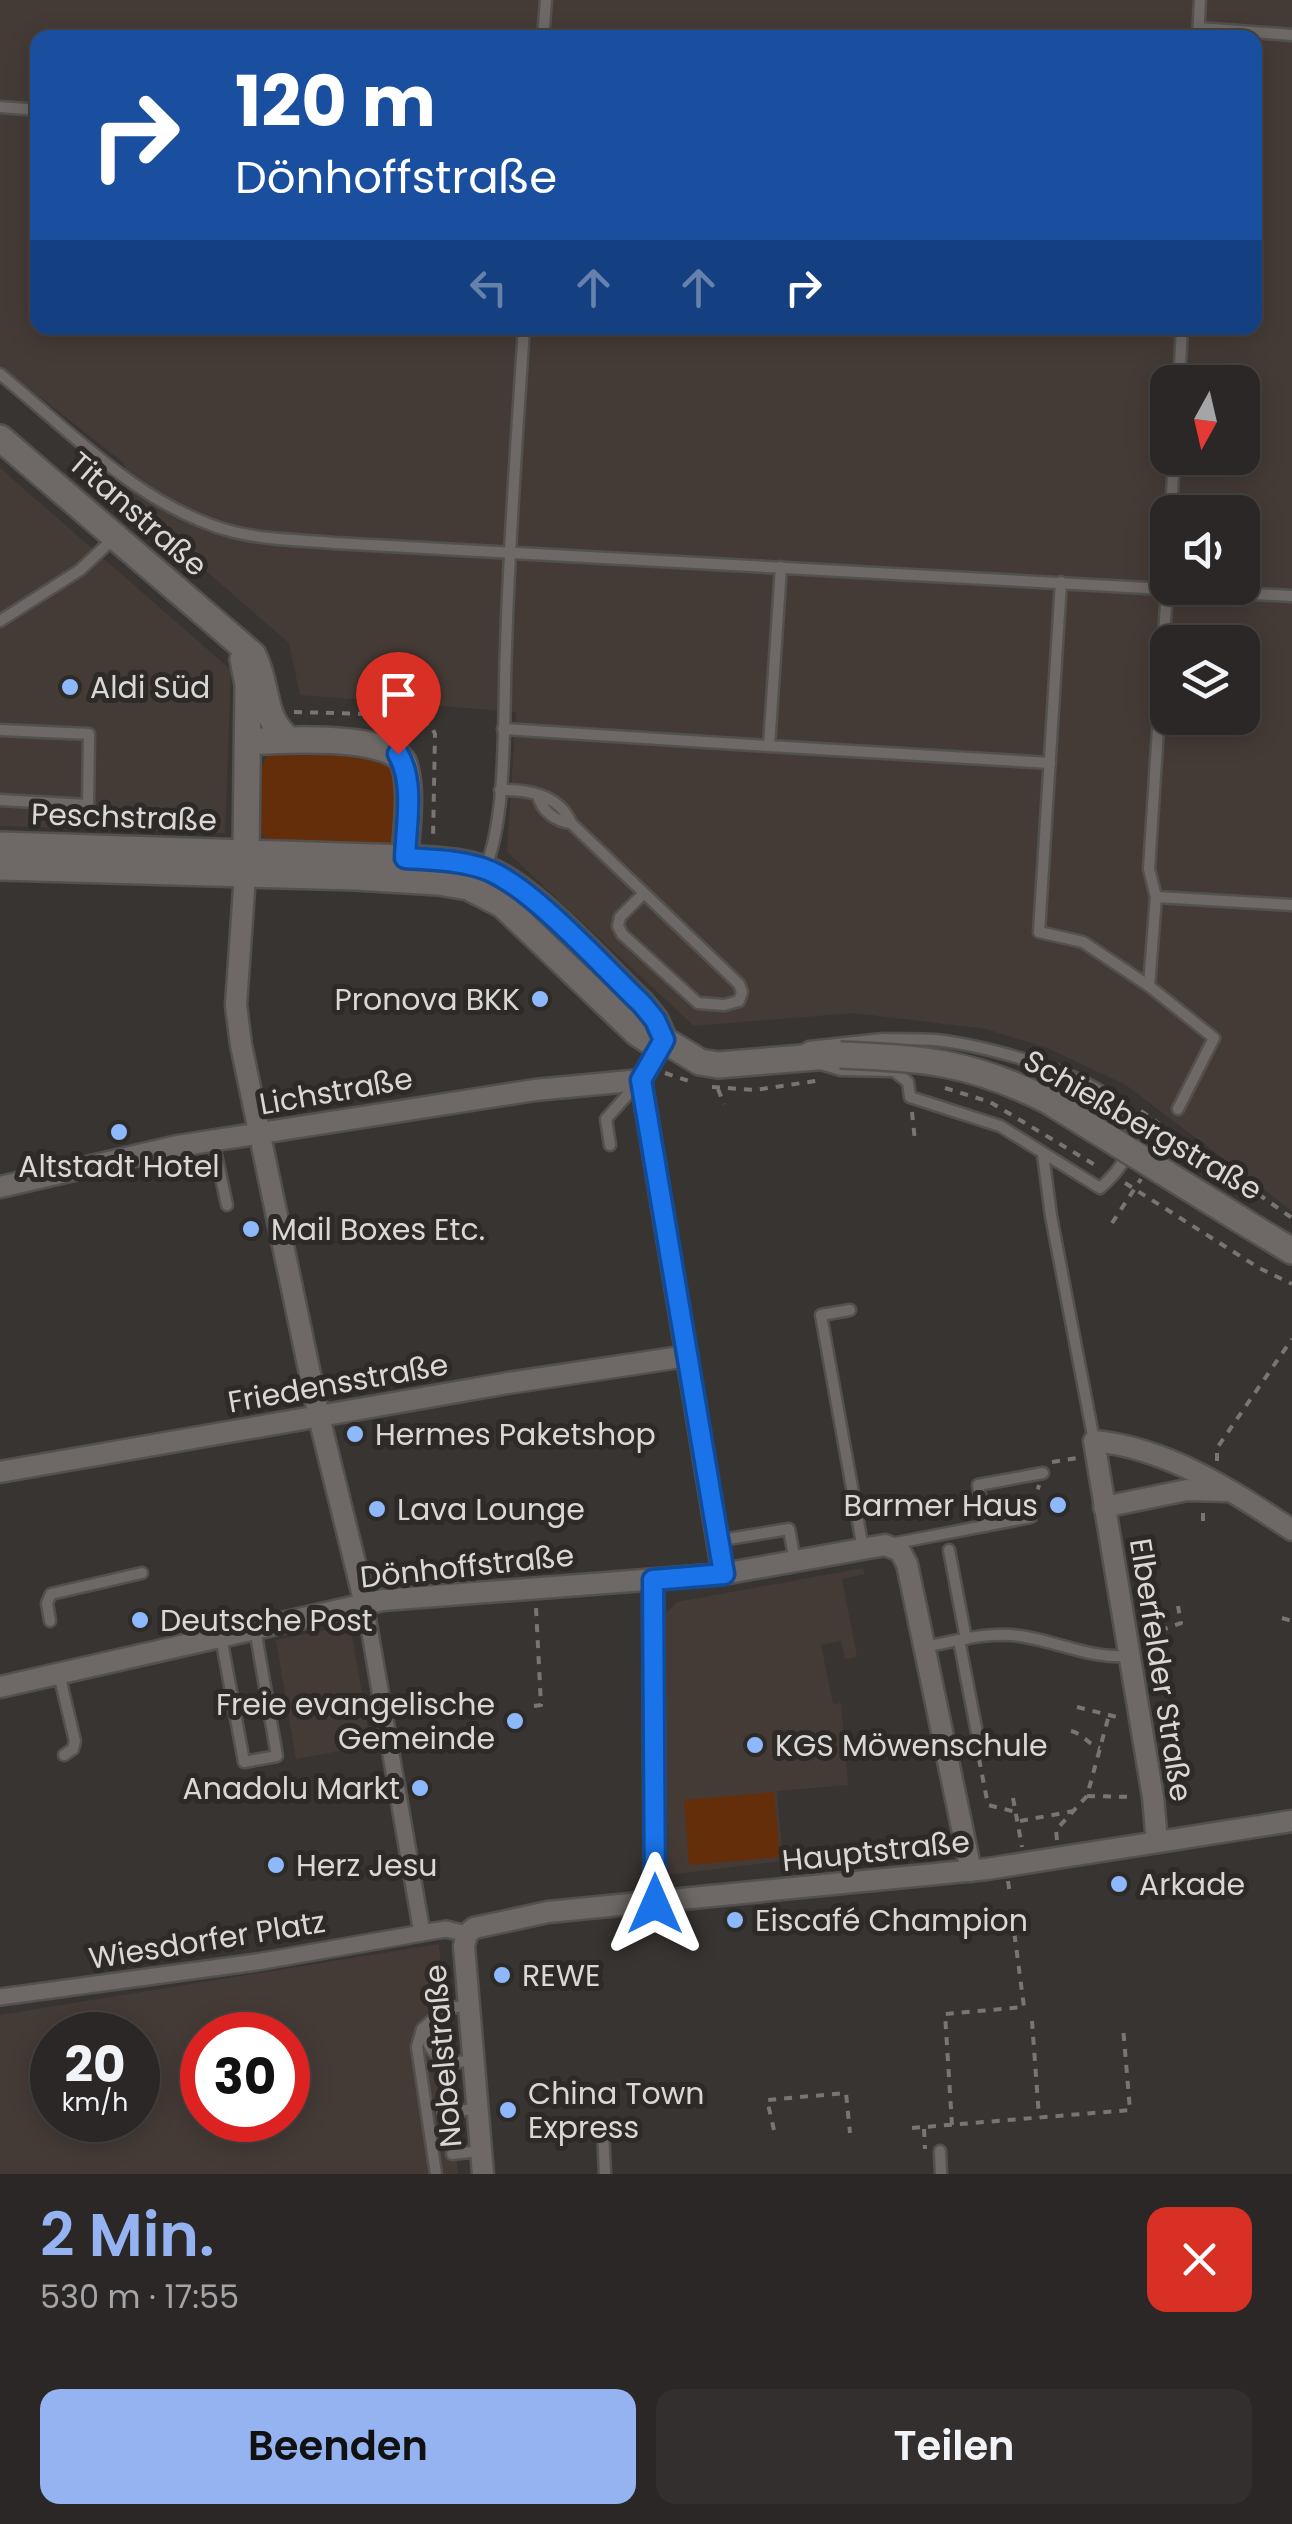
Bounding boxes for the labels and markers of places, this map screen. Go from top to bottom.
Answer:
pin [356,652,441,755]
place label: Aldi Süd [90,666,210,709]
marker: Aldi Süd [59,676,81,698]
place label: Pronova BKK [334,978,520,1021]
marker: Pronova BKK [529,988,551,1010]
marker: Altstadt Hotel [108,1121,130,1143]
place label: Altstadt Hotel [18,1145,220,1188]
place label: Mail Boxes Etc. [271,1208,485,1251]
marker: Mail Boxes Etc. [240,1218,262,1240]
place label: Hermes Paketshop [375,1413,656,1456]
marker: Hermes Paketshop [344,1423,366,1445]
place label: Barmer Haus [844,1484,1038,1527]
place label: Lava Lounge [397,1488,585,1531]
marker: Barmer Haus [1047,1494,1069,1516]
marker: Lava Lounge [366,1498,388,1520]
place label: Deutsche Post [160,1599,373,1642]
marker: Deutsche Post [129,1609,151,1631]
place label: Freie evangelische Gemeinde [216,1683,495,1760]
marker: Freie evangelische Gemeinde [504,1710,526,1732]
place label: KGS Möwenschule [775,1724,1048,1767]
marker: KGS Möwenschule [744,1734,766,1756]
place label: Anadolu Markt [183,1767,400,1810]
marker: Anadolu Markt [409,1777,431,1799]
place label: Herz Jesu [296,1844,438,1887]
marker: Herz Jesu [265,1854,287,1876]
place label: Arkade [1139,1863,1245,1906]
marker: Arkade [1108,1873,1130,1895]
place label: Eiscafé Champion [755,1899,1028,1942]
marker: Eiscafé Champion [724,1909,746,1931]
place label: REWE [522,1954,600,1997]
marker: REWE [491,1964,513,1986]
place label: China Town Express [528,2072,704,2149]
marker: China Town Express [497,2099,519,2121]

